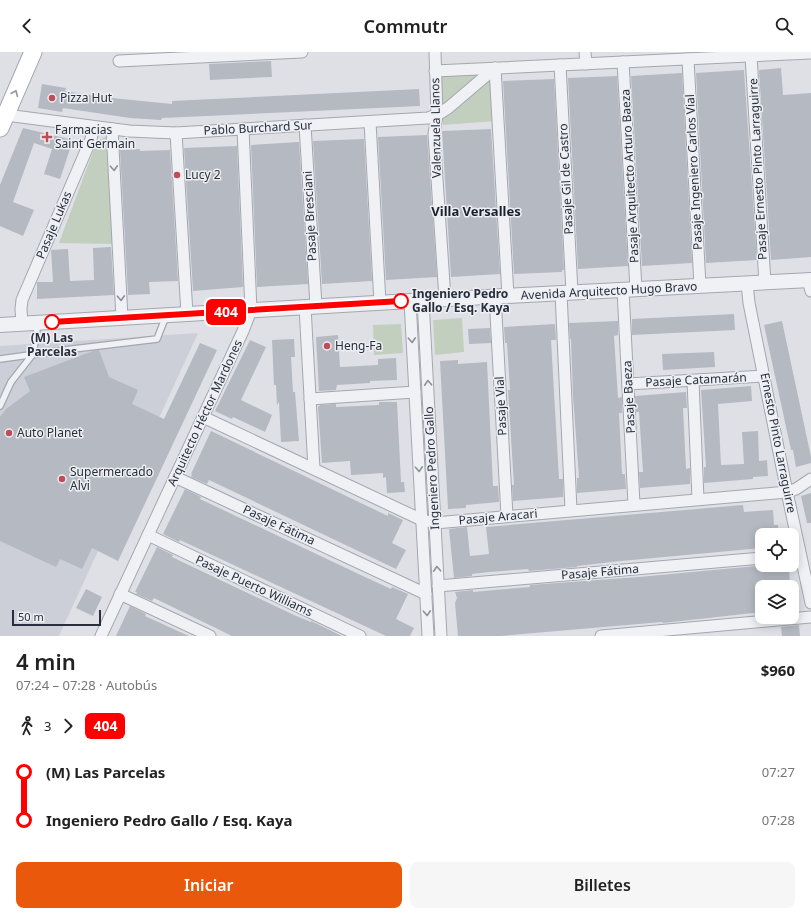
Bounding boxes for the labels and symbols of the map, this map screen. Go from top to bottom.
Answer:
street label: Valenzuela Llanos [426,77,445,178]
street label: Pasaje Ernesto Pinto Larraguirre [744,77,771,260]
one-way arrow [11,89,19,96]
place label: Pizza Hut [60,89,113,106]
street label: Pasaje Arquitecto Arturo Baeza [616,89,643,264]
marker: Pizza Hut [47,93,57,103]
street label: Pasaje Ingeniero Carlos Vial [681,94,706,250]
street label: Pablo Burchard Sur [203,116,313,139]
place label: Farmacias Saint Germain [55,121,135,152]
street label: Pasaje Gil de Castro [554,123,577,235]
marker: Farmacias Saint Germain [42,132,52,142]
one-way arrow [110,165,119,171]
place label: Lucy 2 [185,166,221,183]
marker: Lucy 2 [172,170,182,180]
street label: Pasaje Bresciani [299,170,320,262]
street label: Pasaje Lukas [32,188,76,261]
district label: Villa Versalles [431,202,521,220]
street label: Avenida Arquitecto Hugo Bravo [520,277,698,304]
place label: Ingeniero Pedro Gallo / Esq. Kaya [412,285,510,316]
marker: Ingeniero Pedro Gallo / Esq. Kaya [393,293,409,309]
one-way arrow [117,295,126,301]
line badge: 404 [203,299,249,325]
marker: (M) Las Parcelas [44,314,60,330]
place label: (M) Las Parcelas [27,329,77,360]
street label: Arquitecto Héctor Mardones [163,337,246,489]
place label: Heng-Fa [335,337,382,354]
one-way arrow [408,337,417,343]
marker: Heng-Fa [322,341,332,351]
street label: Pasaje Baeza [618,360,639,434]
street label: Pasaje Catamarán [645,368,747,391]
street label: Ernesto Pinto Larraguirre [757,371,800,515]
street label: Pasaje Vial [490,376,511,436]
one-way arrow [423,380,432,386]
street label: Ingeniero Pedro Gallo [420,406,443,530]
place label: Auto Planet [17,424,83,441]
marker: Auto Planet [4,428,14,438]
place label: Supermercado Alvi [70,463,153,494]
one-way arrow [415,466,424,472]
marker: Supermercado Alvi [57,474,67,484]
street label: Pasaje Fátima [240,500,318,549]
street label: Pasaje Aracari [458,505,538,528]
street label: Pasaje Puerto Williams [193,551,316,620]
street label: Pasaje Fátima [560,560,639,583]
one-way arrow [433,566,441,572]
scale bar [12,608,101,627]
one-way arrow [423,610,431,616]

